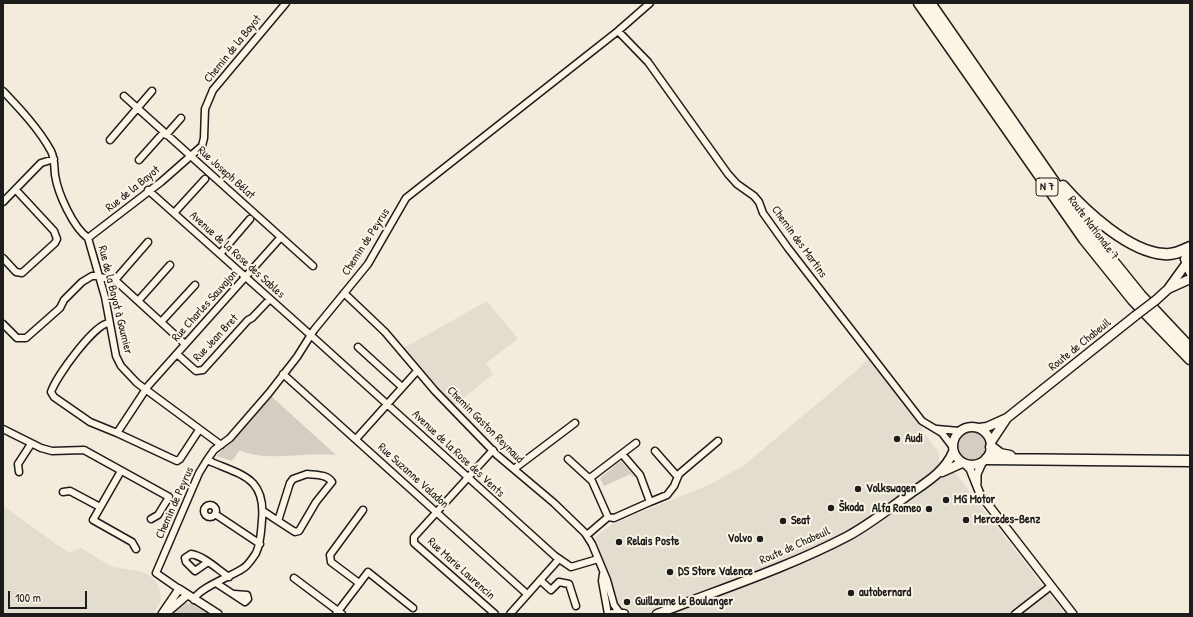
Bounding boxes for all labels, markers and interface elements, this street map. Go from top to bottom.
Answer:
street label: Chemin de la Bayot [201,12,265,86]
street label: Rue Joseph Bélat [194,143,258,203]
street label: Rue de la Bayot [103,163,163,215]
road number: N 7 [1036,178,1058,196]
street label: Route Nationale 7 [1064,193,1122,263]
street label: Chemin des Martins [768,203,830,281]
street label: Chemin de Peyrus [339,206,393,278]
street label: Avenue de la Rose des Sables [186,208,288,302]
street label: Rue de la Bayot à Goumier [95,244,135,356]
street label: Rue Charles Sauvajon [169,267,241,345]
street label: Rue Jean Bret [190,311,242,365]
street label: Route de Chabeuil [1046,316,1114,374]
street label: Chemin Gaston Reynaud [444,384,526,466]
street label: Avenue de la Rose des Vents [409,407,507,501]
place label: Audi [905,432,923,446]
marker: Audi [892,434,902,444]
street label: Rue Suzanne Valadon [375,440,451,512]
street label: Chemin de Peyrus [153,465,197,541]
place label: Volkswagen [866,482,916,496]
marker: Volkswagen [853,484,863,494]
place label: MG Motor [954,493,995,507]
marker: MG Motor [941,495,951,505]
place label: Škoda [839,501,864,515]
place label: Alfa Romeo [872,502,921,516]
marker: Škoda [826,503,836,513]
marker: Alfa Romeo [924,504,934,514]
place label: Mercedes-Benz [974,513,1040,527]
place label: Seat [791,514,810,528]
marker: Mercedes-Benz [961,515,971,525]
marker: Seat [778,516,788,526]
street label: Route de Chabeuil [758,524,832,568]
place label: Volvo [728,532,752,546]
marker: Volvo [755,534,765,544]
street label: Rue Marie Laurencin [424,535,498,603]
place label: Relais Poste [627,535,679,549]
marker: Relais Poste [614,537,624,547]
place label: DS Store Valence [678,565,753,579]
marker: DS Store Valence [665,567,675,577]
scale bar [10,583,89,609]
place label: autobernard [859,586,911,600]
marker: autobernard [846,588,856,598]
text: 100 m [15,589,41,606]
place label: Guillaume le Boulanger [635,595,733,609]
marker: Guillaume le Boulanger [622,597,632,607]

